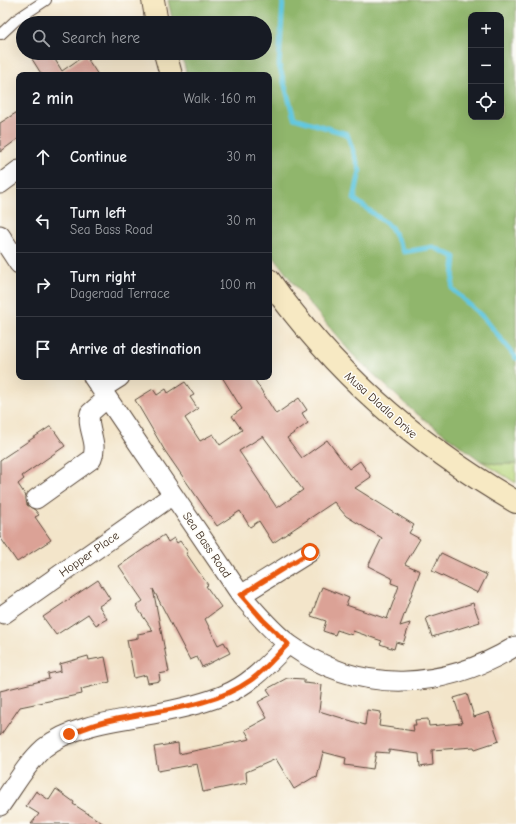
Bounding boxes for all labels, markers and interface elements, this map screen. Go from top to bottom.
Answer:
map controls [468,12,504,120]
button: + [468,12,504,48]
search box [16,16,272,60]
icon: search [30,27,52,49]
text: Search here [62,29,140,47]
button: − [468,48,504,84]
button: locate [468,84,504,120]
text: 2 min [32,89,73,108]
text: Walk · 160 m [184,91,256,106]
icon: ahead [32,146,54,168]
text: Continue [70,148,127,166]
text: 30 m [226,149,256,164]
text: Turn left [70,204,126,222]
icon: left [32,210,54,232]
text: 30 m [226,213,256,228]
text: Sea Bass Road [70,222,153,237]
text: Turn right [70,268,136,286]
icon: right [32,274,54,296]
text: 100 m [220,277,256,292]
text: Dageraad Terrace [70,286,170,301]
icon: arrive [32,338,54,360]
text: Arrive at destination [70,340,201,358]
street label: Musa Dladla Drive [342,369,420,441]
street label: Sea Bass Road [180,509,234,581]
street label: Hopper Place [56,528,122,580]
route start [301,543,319,561]
route end [60,725,78,743]

